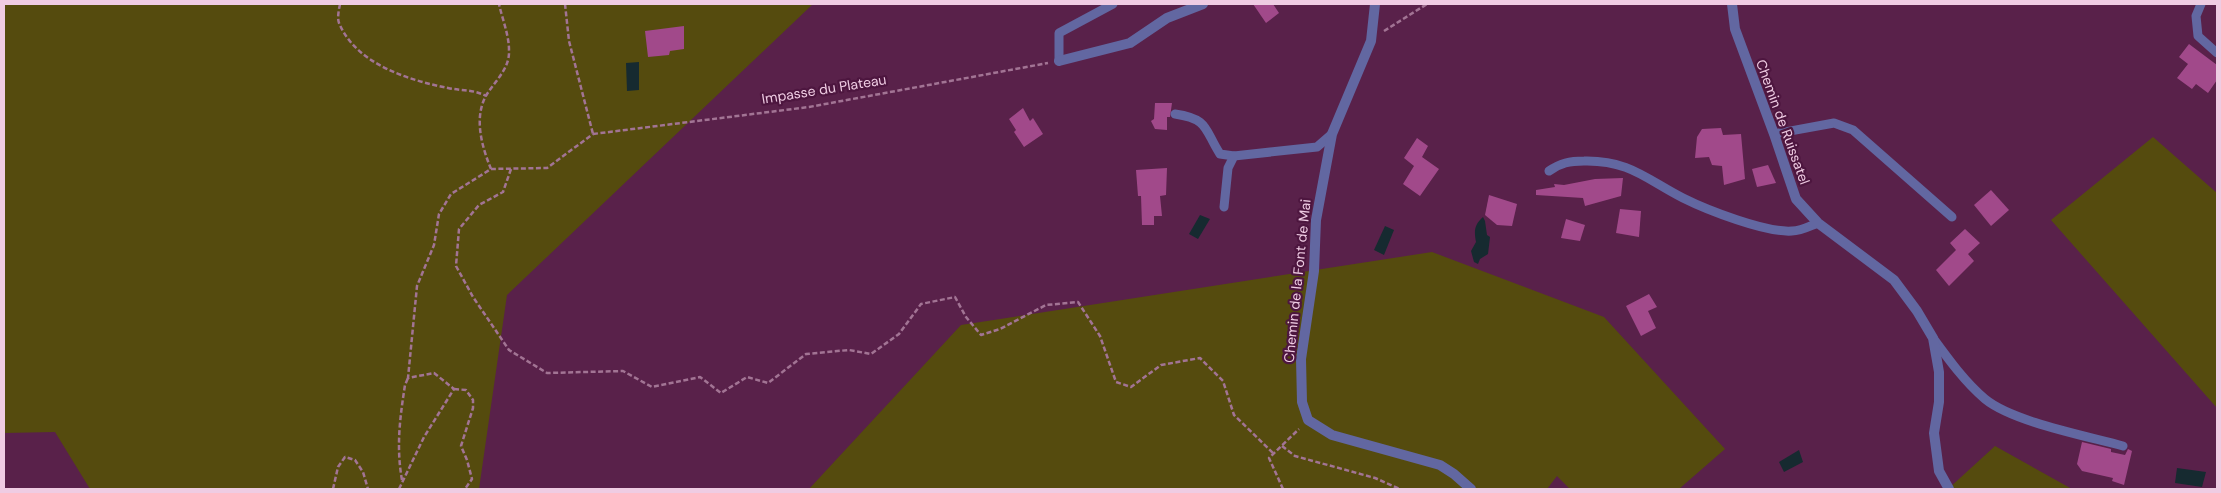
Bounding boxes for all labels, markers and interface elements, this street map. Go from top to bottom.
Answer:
street label: Chemin de Ruissatel [1752,57,1814,187]
street label: Impasse du Plateau [760,70,888,108]
street label: Chemin de la Font de Mai [1279,198,1315,364]

